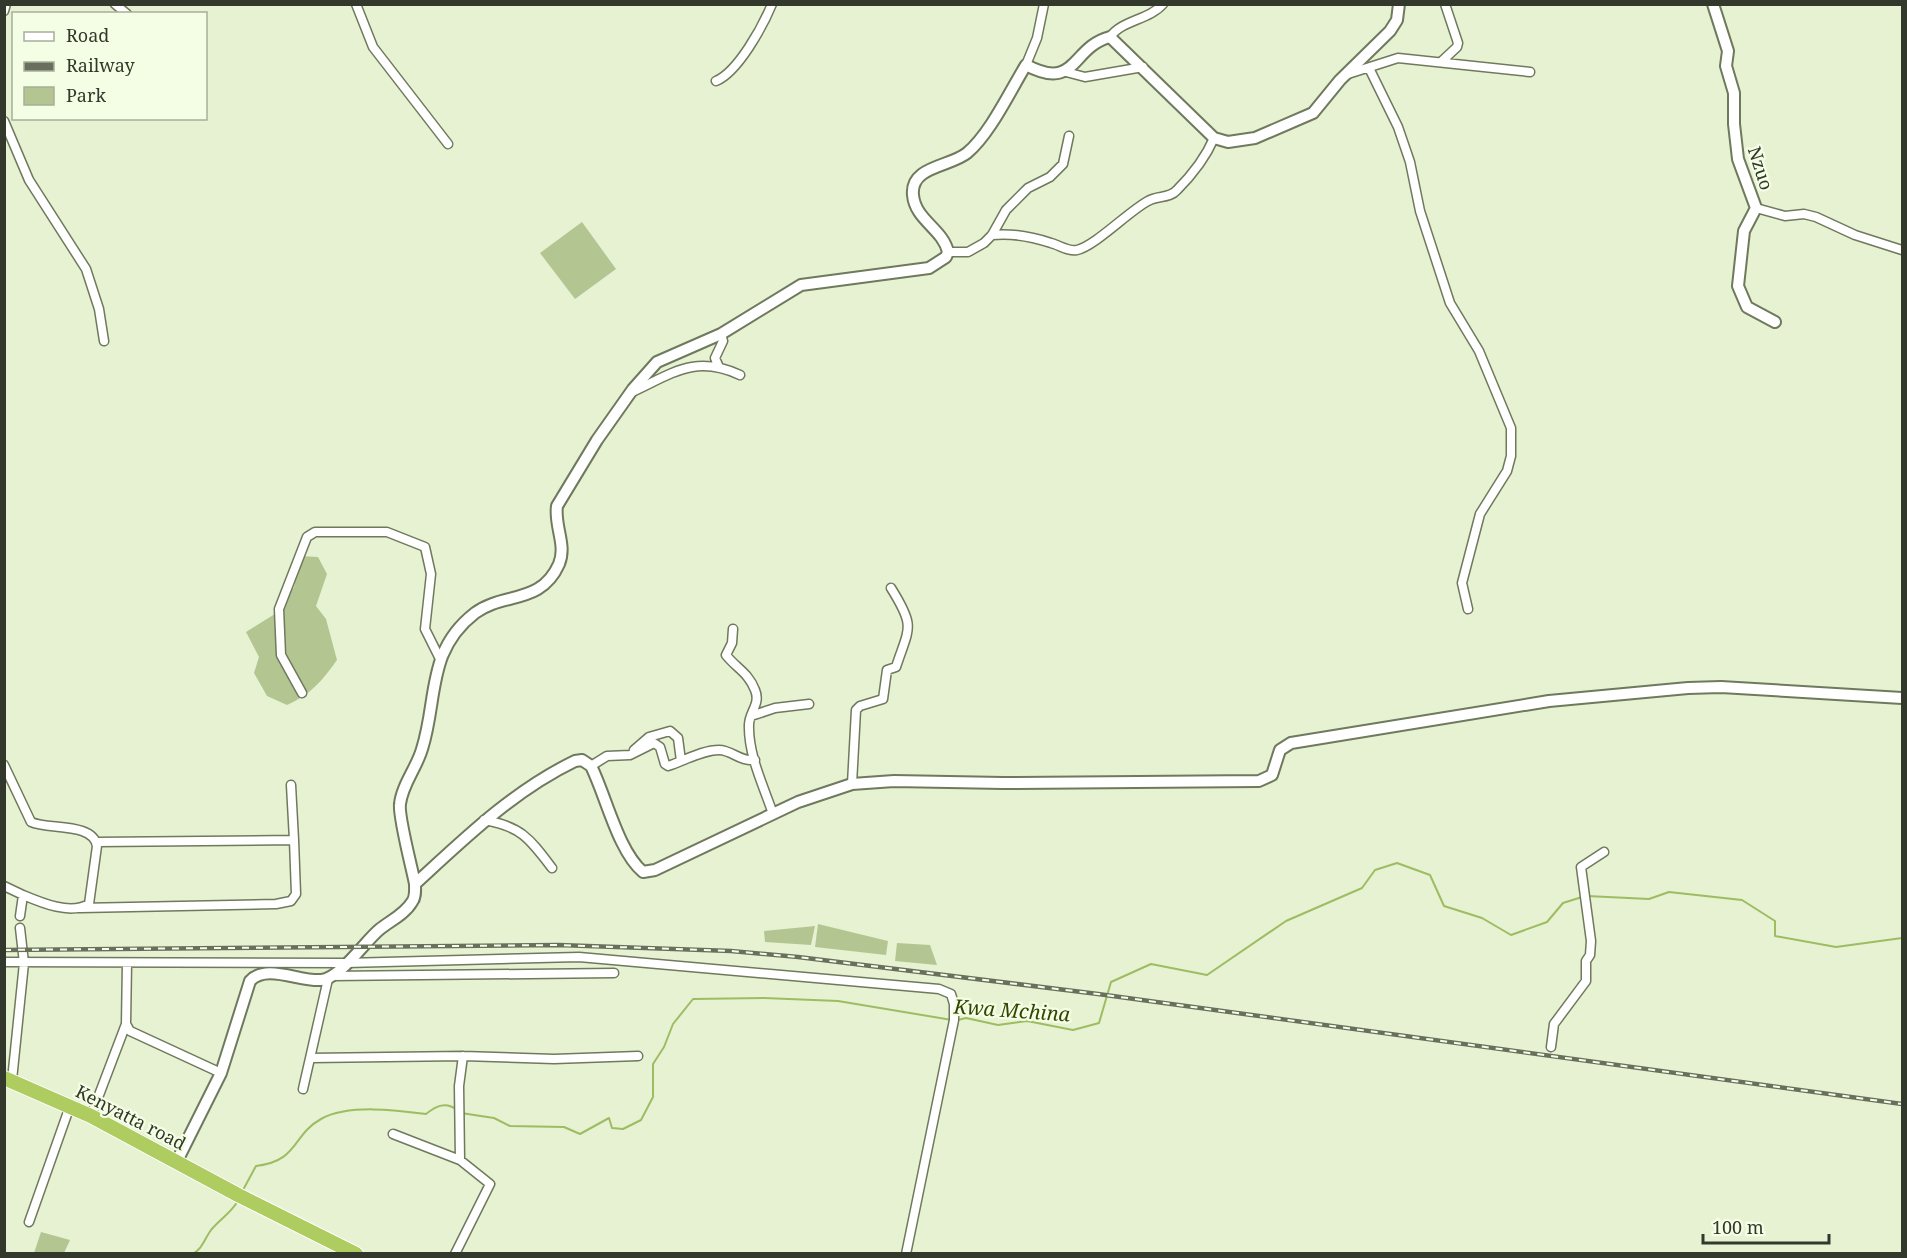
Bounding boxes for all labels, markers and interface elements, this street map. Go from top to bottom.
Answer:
legend [12,12,207,120]
text: Road [66,23,109,47]
text: Railway [66,53,136,77]
text: Park [66,83,106,107]
street label: Nzuo [1743,143,1779,193]
water label: Kwa Mchina [952,992,1072,1028]
street label: Kenyatta road [72,1079,190,1155]
scale bar [1703,1207,1829,1245]
text: 100 m [1712,1215,1764,1239]

